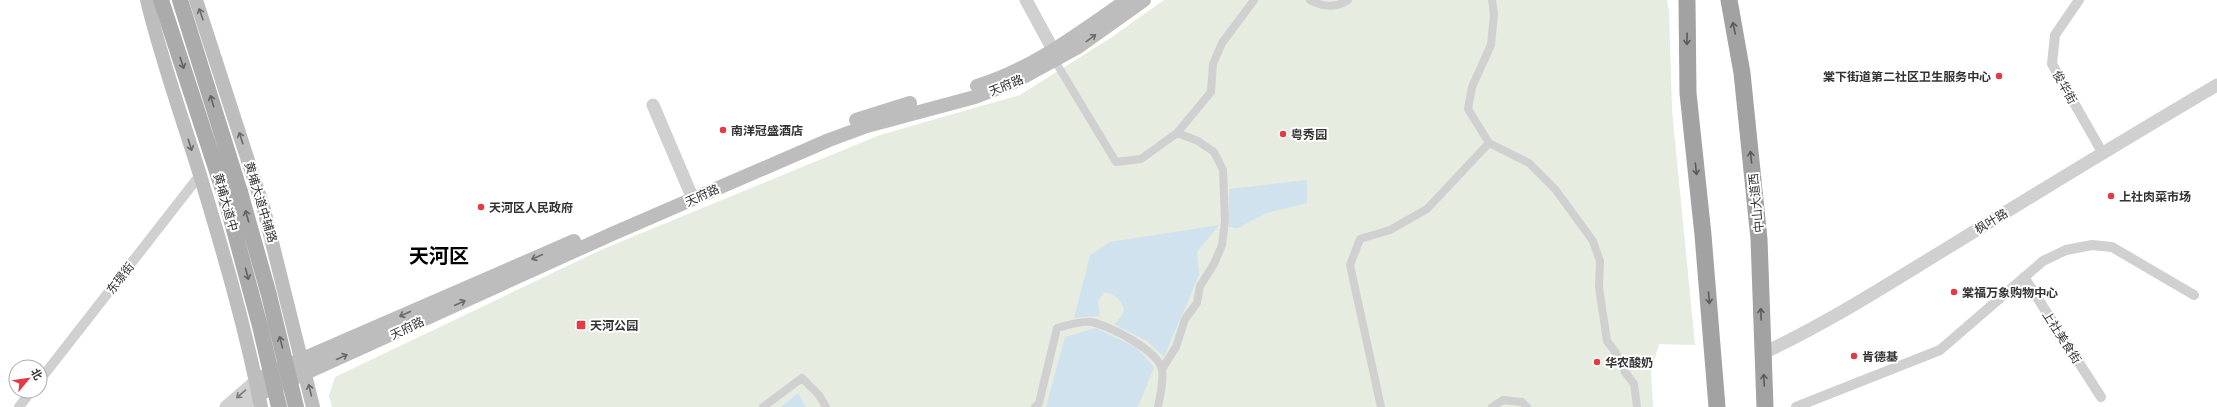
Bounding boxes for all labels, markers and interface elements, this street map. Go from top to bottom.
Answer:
one-way arrow [197,9,205,21]
one-way arrow [1730,22,1738,35]
one-way arrow [1683,32,1690,45]
one-way arrow [1085,34,1096,42]
one-way arrow [179,57,187,69]
place label: 棠下街道第二社区卫生服务中心 [1823,67,1991,86]
street label: 俊华街 [2048,67,2082,107]
street label: 天府路 [986,69,1026,101]
marker: 棠下街道第二社区卫生服务中心 [1994,71,2004,81]
one-way arrow [208,95,215,108]
place label: 南洋冠盛酒店 [731,121,803,140]
marker: 南洋冠盛酒店 [718,125,728,135]
place label: 粤秀园 [1291,125,1327,144]
marker: 粤秀园 [1278,129,1288,139]
one-way arrow [237,132,244,145]
one-way arrow [187,138,194,151]
one-way arrow [1747,151,1755,164]
street label: 黄埔大道中辅路 [240,159,282,245]
one-way arrow [1692,162,1699,175]
street label: 黄埔大道中 [209,171,243,233]
street label: 中山大道西 [1743,172,1769,234]
street label: 天府路 [682,179,722,211]
place label: 上社肉菜市场 [2119,187,2191,206]
marker: 上社肉菜市场 [2106,191,2116,201]
place label: 天河区人民政府 [489,198,573,217]
marker: 天河区人民政府 [476,202,486,212]
street label: 枫叶路 [1971,204,2011,238]
one-way arrow [243,210,250,223]
district label: 天河区 [409,240,469,271]
one-way arrow [532,253,544,261]
street label: 东璟街 [101,258,139,298]
one-way arrow [243,267,251,280]
place label: 棠福万象购物中心 [1962,283,2058,302]
marker: 棠福万象购物中心 [1949,287,1959,297]
one-way arrow [1705,291,1712,304]
one-way arrow [453,299,465,306]
street label: 上社美食街 [2038,307,2086,367]
one-way arrow [1758,308,1765,321]
one-way arrow [400,311,412,318]
street label: 天府路 [387,312,427,344]
place label: 天河公园 [590,316,638,335]
marker: 天河公园 [575,319,587,331]
one-way arrow [277,336,284,349]
place label: 肯德基 [1862,347,1898,366]
marker: 肯德基 [1849,351,1859,361]
one-way arrow [335,353,347,360]
place label: 华农酸奶 [1605,353,1653,372]
marker: 华农酸奶 [1592,357,1602,367]
north arrow [8,359,48,399]
text: 北 [27,365,46,383]
one-way arrow [1761,374,1768,387]
one-way arrow [305,384,313,397]
one-way arrow [236,389,246,398]

